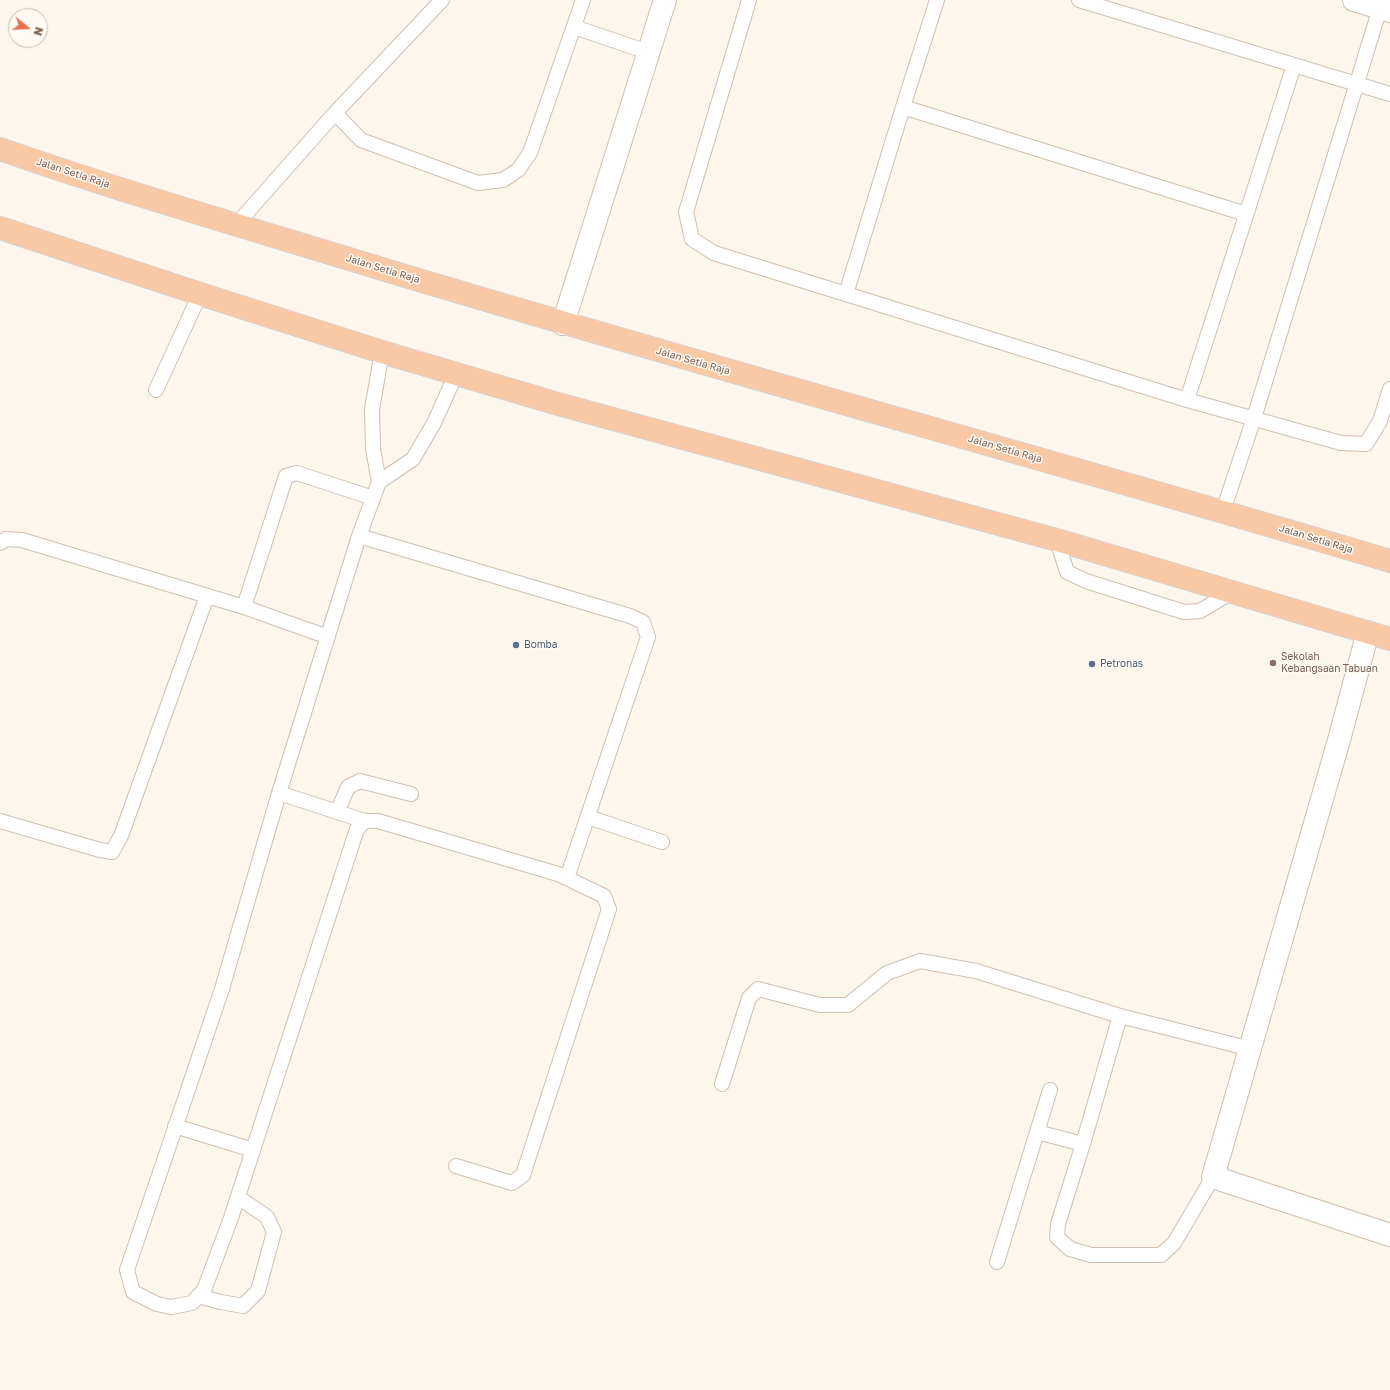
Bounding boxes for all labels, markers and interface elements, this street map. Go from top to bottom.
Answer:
north arrow [8,8,48,48]
text: N [31,26,46,38]
street label: Jalan Setia Raja [35,155,111,191]
street label: Jalan Setia Raja [345,252,421,286]
street label: Jalan Setia Raja [655,345,731,377]
street label: Jalan Setia Raja [967,433,1043,465]
street label: Jalan Setia Raja [1278,522,1354,556]
place label: Bomba [524,639,557,651]
marker: Bomba [511,640,521,650]
place label: Sekolah Kebangsaan Tabuan [1281,651,1378,674]
place label: Petronas [1100,658,1143,670]
marker: Sekolah Kebangsaan Tabuan [1268,658,1278,668]
marker: Petronas [1087,659,1097,669]

